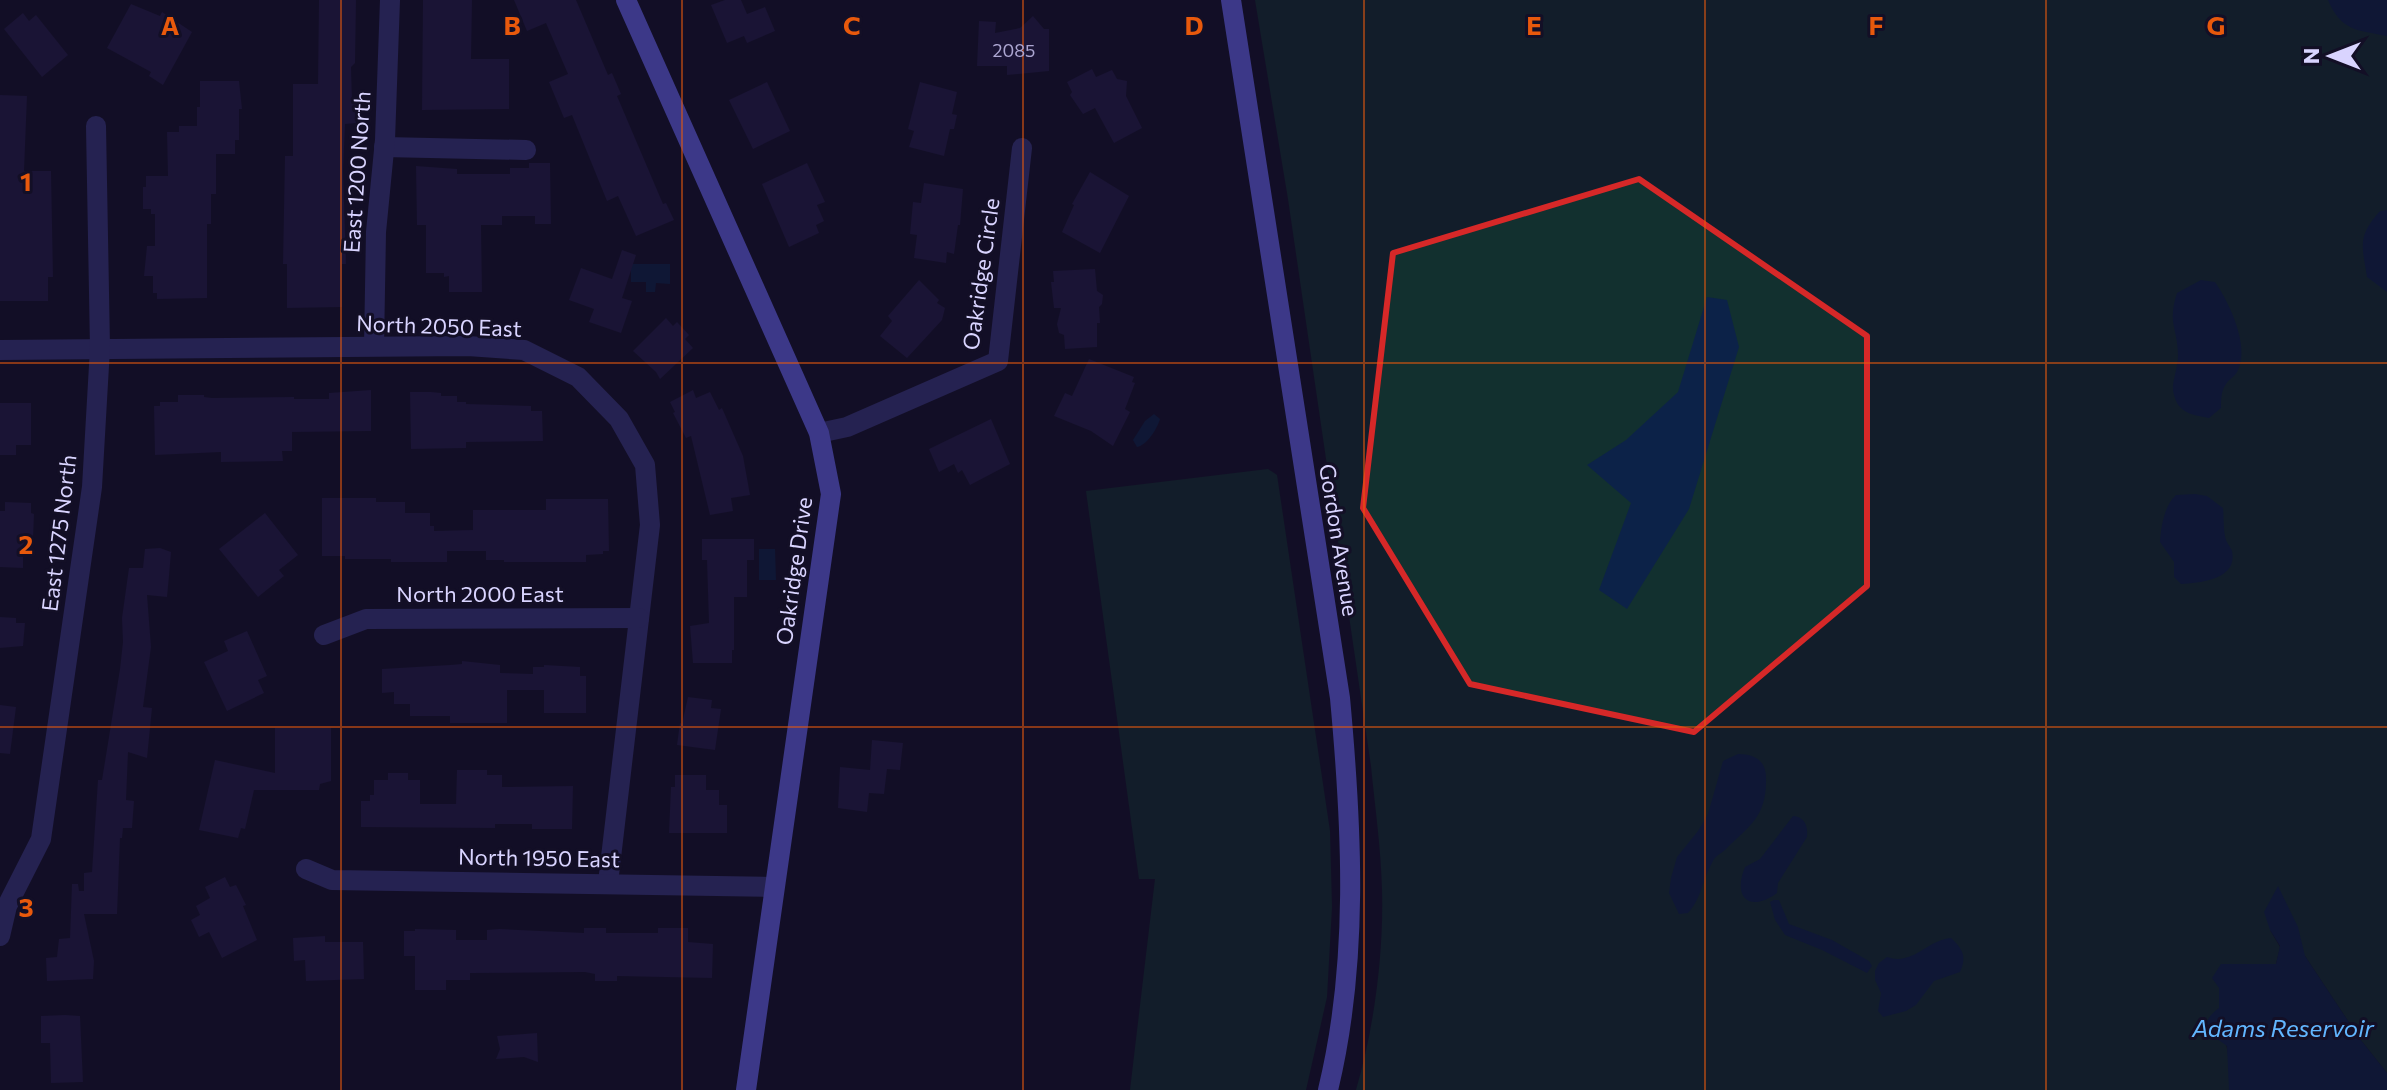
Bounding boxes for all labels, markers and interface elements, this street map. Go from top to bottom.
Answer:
text: A [161,9,180,40]
text: B [503,9,521,40]
text: C [843,9,861,40]
text: D [1184,9,1204,40]
text: E [1526,9,1542,40]
text: F [1868,9,1884,40]
text: G [2207,9,2225,40]
north arrow [2291,16,2371,96]
house number: 2085 [993,39,1035,61]
text: N [2297,48,2324,64]
street label: East 1200 North [337,90,376,254]
text: 1 [20,165,32,196]
street label: Oakridge Circle [956,196,1005,352]
street label: North 2050 East [356,309,522,342]
street label: East 1275 North [35,453,82,613]
street label: Gordon Avenue [1314,462,1365,618]
street label: Oakridge Drive [770,495,817,647]
text: 2 [19,528,33,559]
street label: North 2000 East [396,580,564,607]
street label: North 1950 East [458,843,620,872]
text: 3 [18,891,34,922]
water label: Adams Reservoir [2191,1013,2375,1042]

